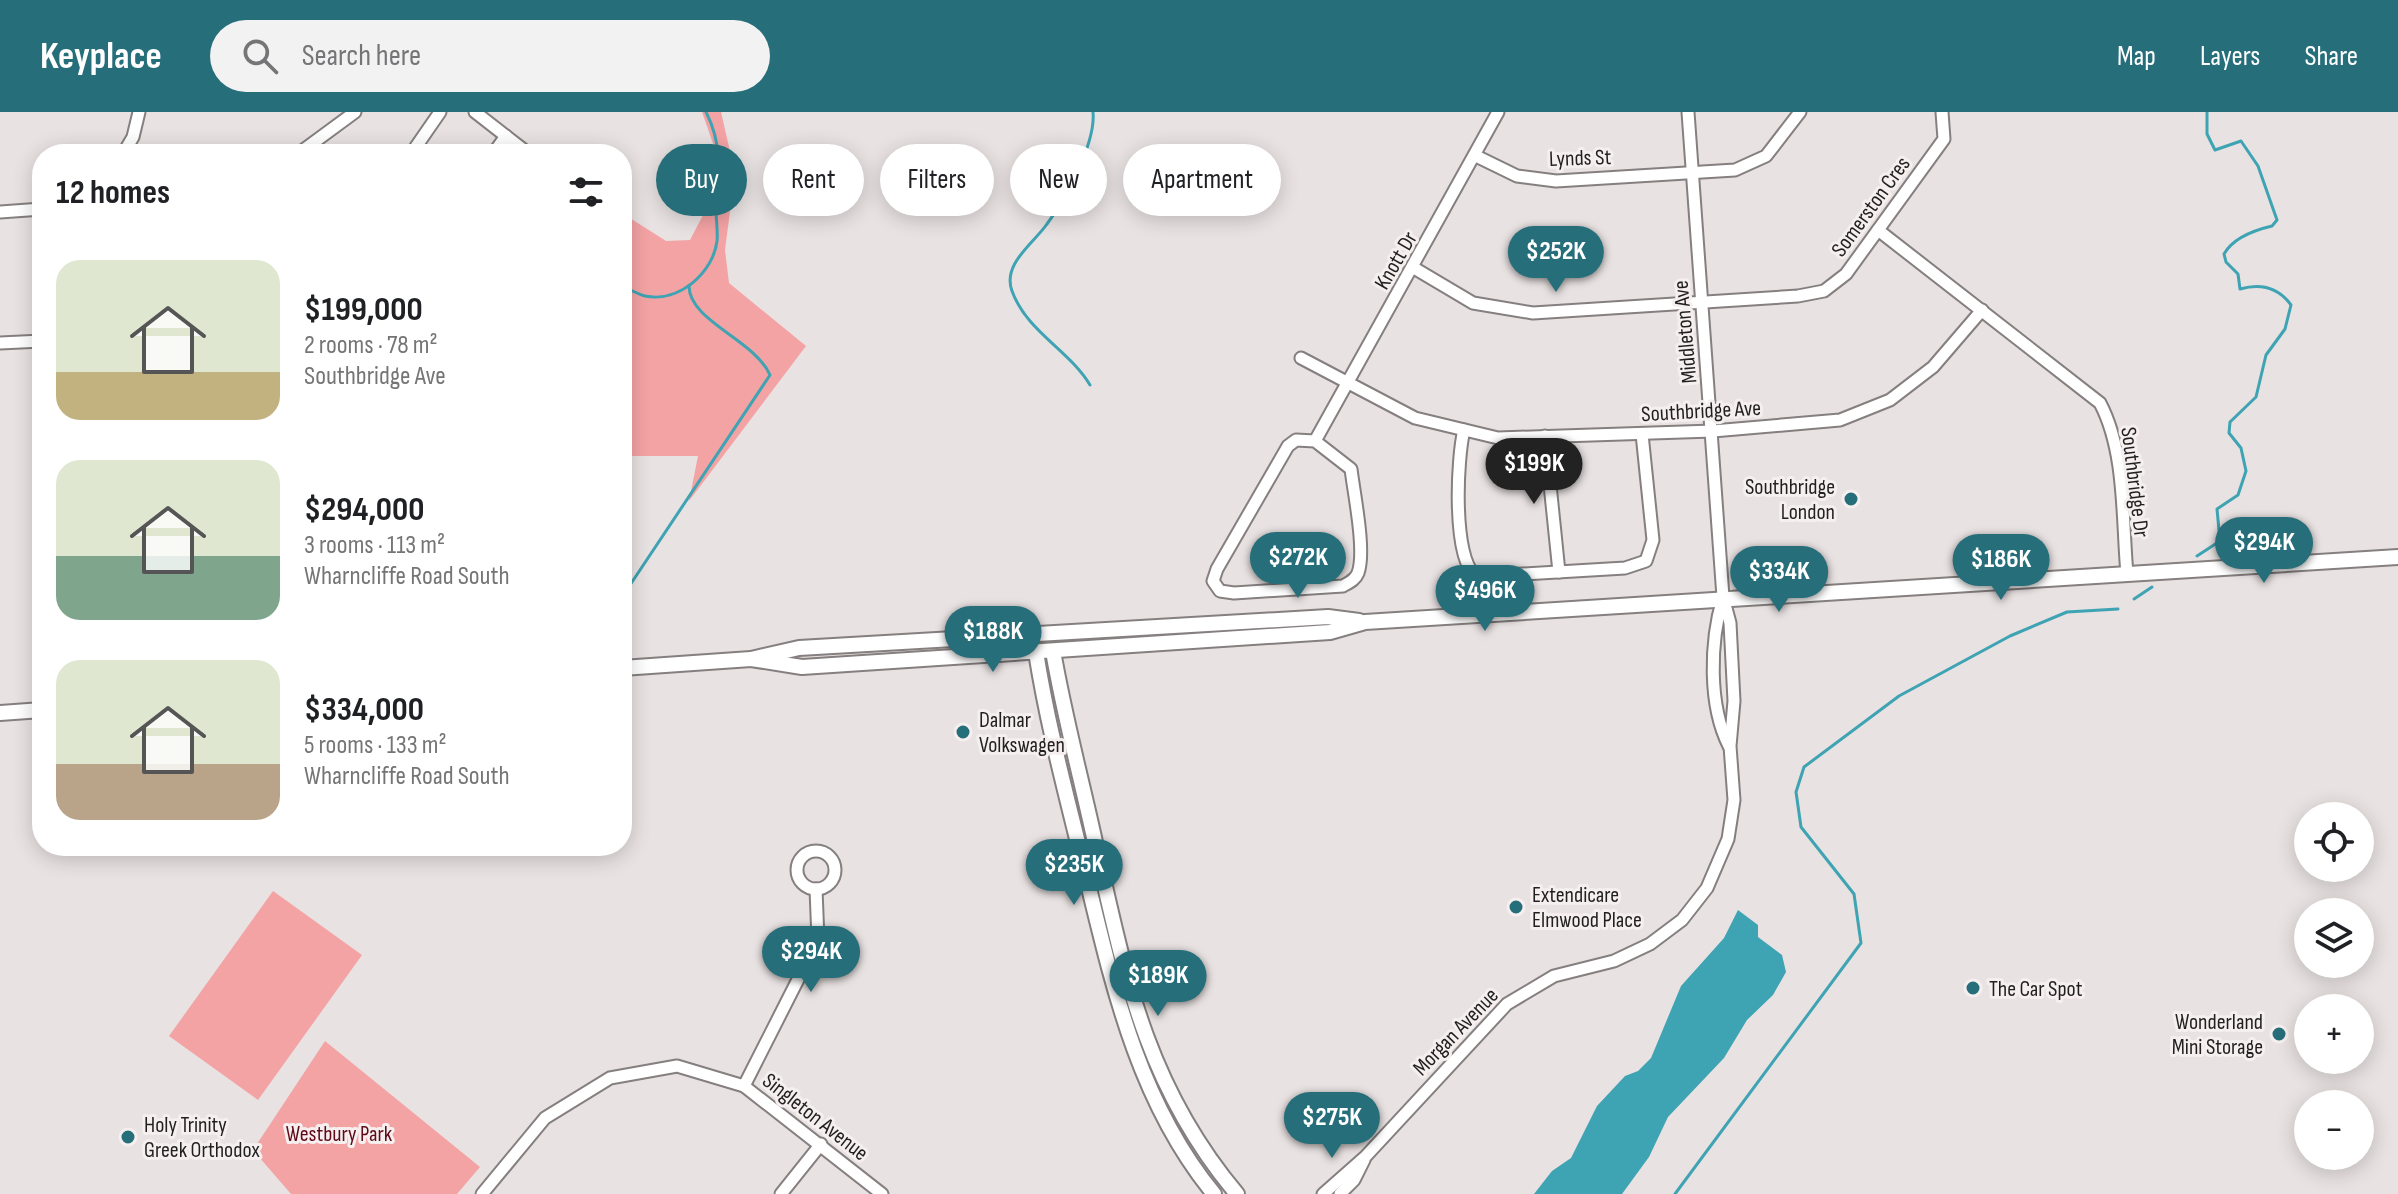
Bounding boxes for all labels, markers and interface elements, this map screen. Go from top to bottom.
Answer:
search box [210,20,770,92]
text: Keyplace [40,34,162,79]
icon: search [238,34,282,78]
text: Search here [302,38,421,74]
text: Map [2117,40,2156,73]
text: Layers [2200,40,2260,73]
text: Share [2304,40,2358,73]
chip: Buy [656,144,747,216]
chip: Rent [763,144,864,216]
chip: Filters [880,144,994,216]
chip: New [1010,144,1107,216]
chip: Apartment [1123,144,1281,216]
street label: Lynds St [1548,144,1612,173]
street label: Somerston Cres [1826,151,1917,262]
icon: filters [564,170,608,214]
text: 12 homes [56,172,170,213]
pin: $252K [1500,226,1612,294]
street label: Knott Dr [1369,227,1424,295]
text: $252K [1526,236,1586,267]
street label: Middleton Ave [1668,279,1703,384]
text: $199,000 [304,289,423,330]
icon: home [120,292,216,388]
text: 2 rooms · 78 m² [304,330,438,361]
text: Southbridge Ave [304,361,446,392]
street label: Southbridge Ave [1640,395,1762,428]
street label: Southbridge Dr [2114,426,2155,539]
pin: $199K [1478,438,1590,506]
text: $199K [1504,448,1564,479]
place label: Southbridge London [1745,474,1835,526]
text: $294,000 [304,489,424,530]
marker: Southbridge London [1842,490,1860,508]
icon: home [120,492,216,588]
pin: $294K [2208,517,2320,585]
text: $294K [2233,527,2295,558]
text: 3 rooms · 113 m² [304,530,445,561]
pin: $272K [1242,532,1354,600]
pin: $186K [1945,534,2057,602]
text: $272K [1268,542,1328,573]
text: $186K [1971,544,2031,575]
pin: $334K [1723,546,1835,614]
text: $334K [1748,556,1810,587]
text: Wharncliffe Road South [304,561,510,592]
pin: $496K [1429,565,1541,633]
text: $496K [1454,575,1516,606]
pin: $188K [937,606,1049,674]
text: $188K [963,616,1023,647]
text: $334,000 [304,689,424,730]
icon: home [120,692,216,788]
place label: Dalmar Volkswagen [979,707,1065,759]
marker: Dalmar Volkswagen [954,723,972,741]
text: 5 rooms · 133 m² [304,730,446,761]
text: Wharncliffe Road South [304,761,510,792]
map controls [2294,802,2374,1170]
button: locate [2294,802,2374,882]
pin: $235K [1018,839,1130,907]
text: $235K [1044,849,1104,880]
place label: Extendicare Elmwood Place [1532,882,1642,934]
marker: Extendicare Elmwood Place [1507,898,1525,916]
button: layers [2294,898,2374,978]
pin: $294K [755,926,867,994]
text: $294K [780,936,842,967]
pin: $189K [1102,950,1214,1018]
text: $189K [1128,960,1188,991]
place label: The Car Spot [1989,976,2083,1003]
marker: The Car Spot [1964,979,1982,997]
street label: Morgan Avenue [1408,983,1505,1082]
button: + [2294,994,2374,1074]
place label: Wonderland Mini Storage [2172,1009,2263,1061]
marker: Wonderland Mini Storage [2270,1025,2288,1043]
street label: Singleton Avenue [757,1067,873,1167]
button: − [2294,1090,2374,1170]
pin: $275K [1276,1092,1388,1160]
text: $275K [1302,1102,1362,1133]
place label: Holy Trinity Greek Orthodox [144,1112,260,1164]
park label: Westbury Park [286,1121,393,1148]
marker: Holy Trinity Greek Orthodox [119,1128,137,1146]

